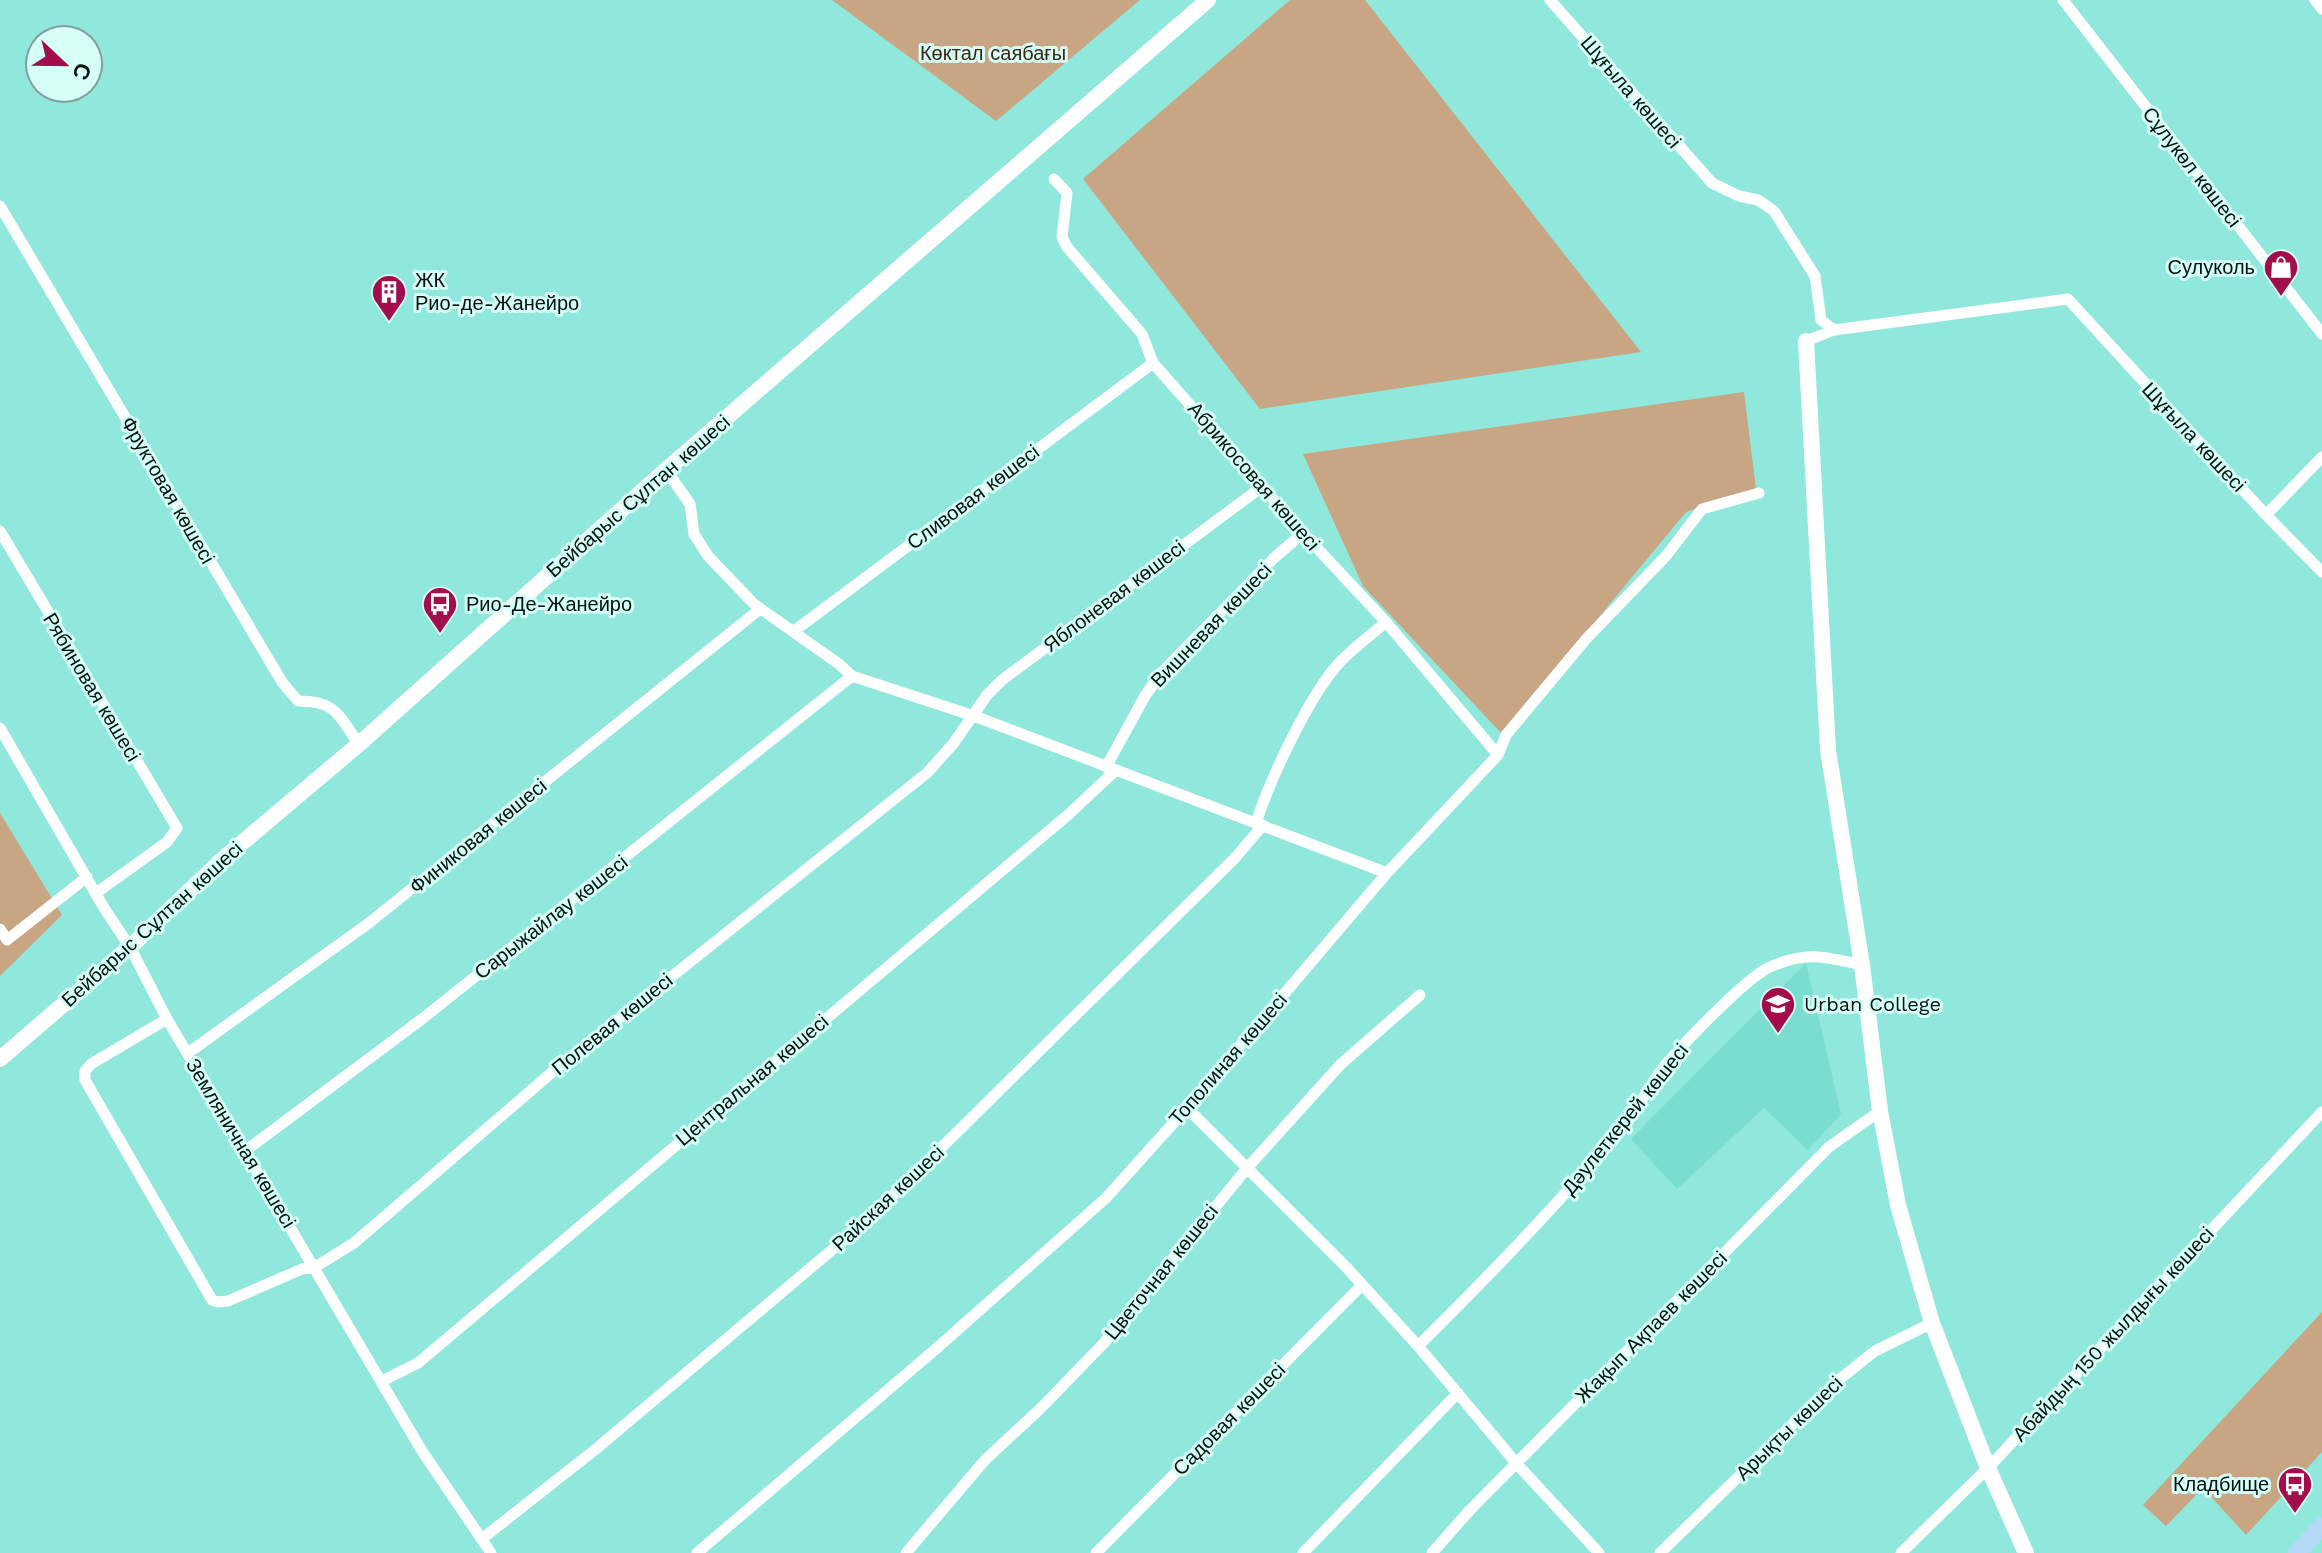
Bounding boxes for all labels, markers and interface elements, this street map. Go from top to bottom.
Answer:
north arrow [24,24,104,104]
street label: Шұғыла көшесі [1576,31,1686,153]
park label: Көктал саябағы [920,41,1066,65]
text: С [67,59,97,83]
street label: Сұлукөл көшесі [2138,102,2246,232]
shop icon: Сулуколь [2262,248,2300,298]
place label: Сулуколь [2168,255,2255,279]
place label: ЖК Рио-де-Жанейро [415,268,579,315]
building icon: ЖК Рио-де-Жанейро [370,273,408,323]
street label: Шұғыла көшесі [2137,377,2251,497]
street label: Абрикосовая көшесі [1183,397,1325,555]
street label: Бейбарыс Сұлтан көшесі [541,410,735,582]
street label: Фруктовая көшесі [116,412,220,568]
street label: Сливовая көшесі [902,439,1044,555]
street label: Яблоневая көшесі [1039,535,1189,657]
street label: Вишневая көшесі [1146,558,1276,692]
bus stop icon: Рио-Де-Жанейро [421,585,459,635]
place label: Рио-Де-Жанейро [466,592,632,616]
street label: Рябиновая көшесі [38,608,146,766]
street label: Финиковая көшесі [405,773,551,899]
street label: Бейбарыс Сұлтан көшесі [57,836,247,1012]
street label: Сарыжайлау көшесі [470,850,632,984]
street label: Полевая көшесі [547,968,677,1080]
school or university icon: Urban College [1759,985,1797,1035]
street label: Тополиная көшесі [1164,988,1292,1130]
place label: Urban College [1804,992,1941,1016]
street label: Центральная көшесі [671,1009,833,1151]
street label: Дәулеткерей көшесі [1557,1039,1693,1199]
street label: Земляничная көшесі [181,1054,301,1232]
street label: Райская көшесі [827,1140,949,1256]
street label: Цветочная көшесі [1099,1200,1223,1344]
street label: Абайдың 150 жылдығы көшесі [2007,1222,2219,1446]
street label: Жақып Ақпаев көшесі [1570,1246,1732,1408]
street label: Садовая көшесі [1168,1358,1290,1480]
street label: Арықты көшесі [1731,1371,1847,1485]
bus stop icon: Кладбище [2276,1465,2314,1515]
place label: Кладбище [2173,1472,2269,1496]

